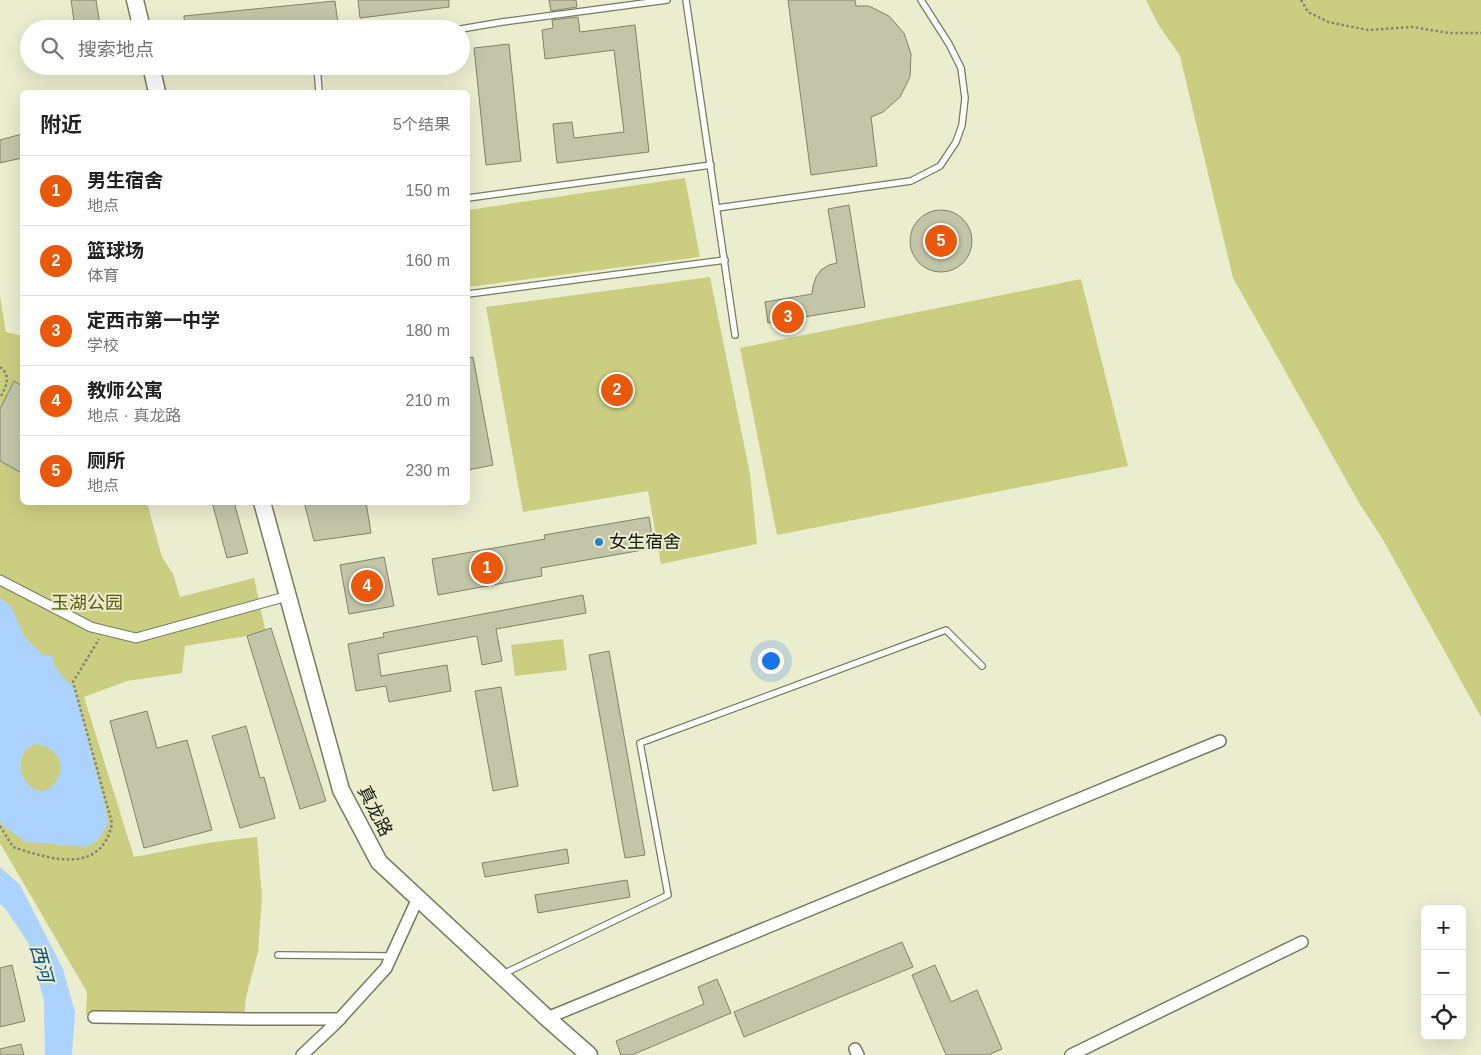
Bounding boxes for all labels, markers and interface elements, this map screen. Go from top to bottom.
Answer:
search box [20,20,470,75]
icon: search [38,34,66,62]
text: 搜索地点 [78,39,154,60]
text: 附近 [40,113,82,136]
text: 5个结果 [393,116,450,133]
text: 男生宿舍 [87,170,163,191]
text: 1 [52,182,60,199]
text: 150 m [406,182,450,199]
text: 地点 [87,197,119,214]
pin: 5 [925,222,957,260]
text: 篮球场 [87,240,144,261]
text: 2 [52,252,60,269]
text: 160 m [406,252,450,269]
text: 体育 [87,267,119,284]
pin: 3 [772,298,804,336]
text: 定西市第一中学 [87,310,220,331]
text: 3 [52,322,60,339]
text: 180 m [406,322,450,339]
text: 学校 [87,337,119,354]
pin: 2 [601,371,633,409]
text: 教师公寓 [87,380,163,401]
text: 4 [52,392,60,409]
text: 210 m [406,392,450,409]
text: 地点 · 真龙路 [87,407,181,424]
text: 厕所 [87,450,125,471]
text: 5 [52,462,60,479]
text: 230 m [406,462,450,479]
text: 地点 [87,477,119,494]
place label: 女生宿舍 [609,532,681,552]
marker: 女生宿舍 [593,536,605,548]
pin: 1 [471,549,503,587]
pin: 4 [351,567,383,605]
park label: 玉湖公园 [51,593,123,613]
your location [758,648,784,674]
street label: 真龙路 [354,782,396,840]
map controls [1421,905,1466,1040]
button: + [1421,905,1466,950]
water label: 西河 [26,942,58,988]
button: − [1421,950,1466,995]
button: locate [1421,995,1466,1040]

